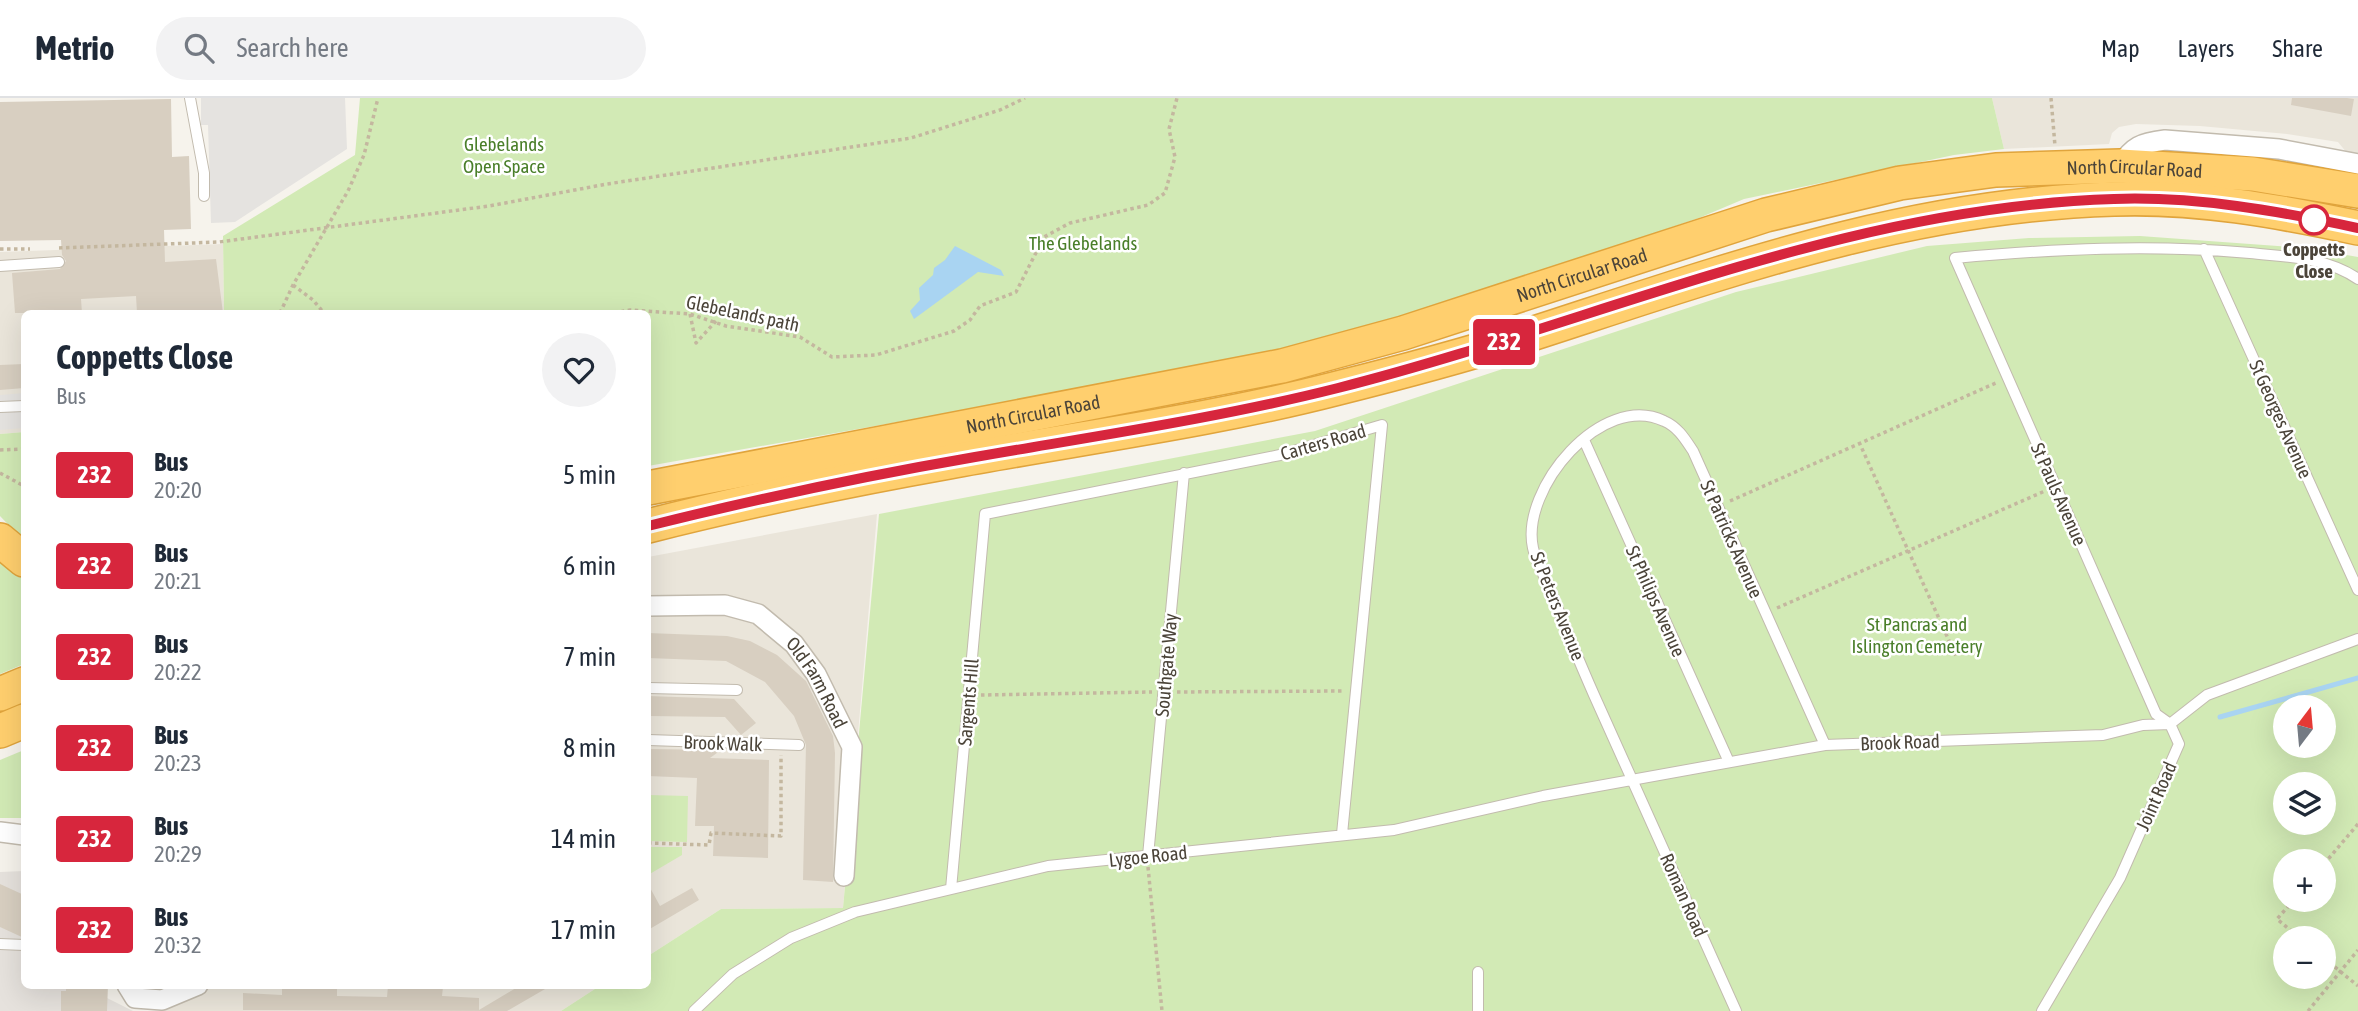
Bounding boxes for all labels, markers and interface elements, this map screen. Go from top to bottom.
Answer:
search box [156,17,646,80]
text: Metrio [35,29,114,67]
icon: search [180,29,218,67]
text: Search here [236,33,349,63]
text: Map [2101,35,2140,62]
text: Layers [2178,35,2234,62]
text: Share [2272,35,2323,62]
park label: Glebelands Open Space [463,133,545,177]
street label: North Circular Road [2066,155,2203,182]
marker: Coppetts Close [2299,205,2329,235]
park label: The Glebelands [1029,232,1137,254]
place label: Coppetts Close [2283,238,2345,282]
street label: North Circular Road [1514,243,1650,306]
street label: Glebelands path [684,290,802,336]
line badge: 232 [1464,319,1544,365]
text: 232 [1487,328,1521,355]
button: heart [542,333,616,407]
text: Coppetts Close [56,338,233,376]
street label: St Georges Avenue [2245,357,2317,481]
text: Bus [56,383,86,409]
street label: North Circular Road [964,390,1102,438]
street label: Carters Road [1278,419,1368,465]
street label: St Pauls Avenue [2027,439,2091,549]
text: Bus [154,447,188,477]
text: 5 min [563,460,616,490]
text: 232 [78,461,111,488]
text: 20:20 [154,477,202,503]
street label: St Patricks Avenue [1696,477,1768,601]
text: Bus [154,538,188,568]
street label: St Philips Avenue [1622,542,1690,660]
street label: St Peters Avenue [1526,548,1590,664]
text: 6 min [563,551,616,581]
text: 232 [78,552,111,579]
text: 20:21 [154,568,202,594]
street label: Southgate Way [1151,612,1181,718]
park label: St Pancras and Islington Cemetery [1851,613,1983,657]
text: Bus [154,629,188,659]
street label: Old Farm Road [782,632,852,732]
text: 7 min [563,642,616,672]
text: 232 [78,643,111,670]
street label: Sargents Hill [953,657,983,747]
text: 20:22 [154,659,202,685]
north arrow [2273,695,2336,758]
map controls [2273,695,2336,989]
text: Bus [154,720,188,750]
street label: Brook Road [1860,730,1940,754]
street label: Brook Walk [683,731,763,755]
text: 8 min [563,733,616,763]
text: 232 [78,734,111,761]
text: 20:23 [154,750,202,776]
street label: Joint Road [2131,758,2181,834]
button: layers [2273,772,2336,835]
text: Bus [154,811,188,841]
text: 14 min [551,824,616,854]
text: 232 [78,825,111,852]
text: 20:29 [154,841,202,867]
street label: Lygoe Road [1108,841,1188,871]
button: + [2273,849,2336,912]
street label: Roman Road [1656,850,1712,940]
text: Bus [154,902,188,932]
text: 17 min [551,915,616,945]
text: 232 [78,916,111,943]
button: − [2273,926,2336,989]
text: 20:32 [154,932,202,958]

